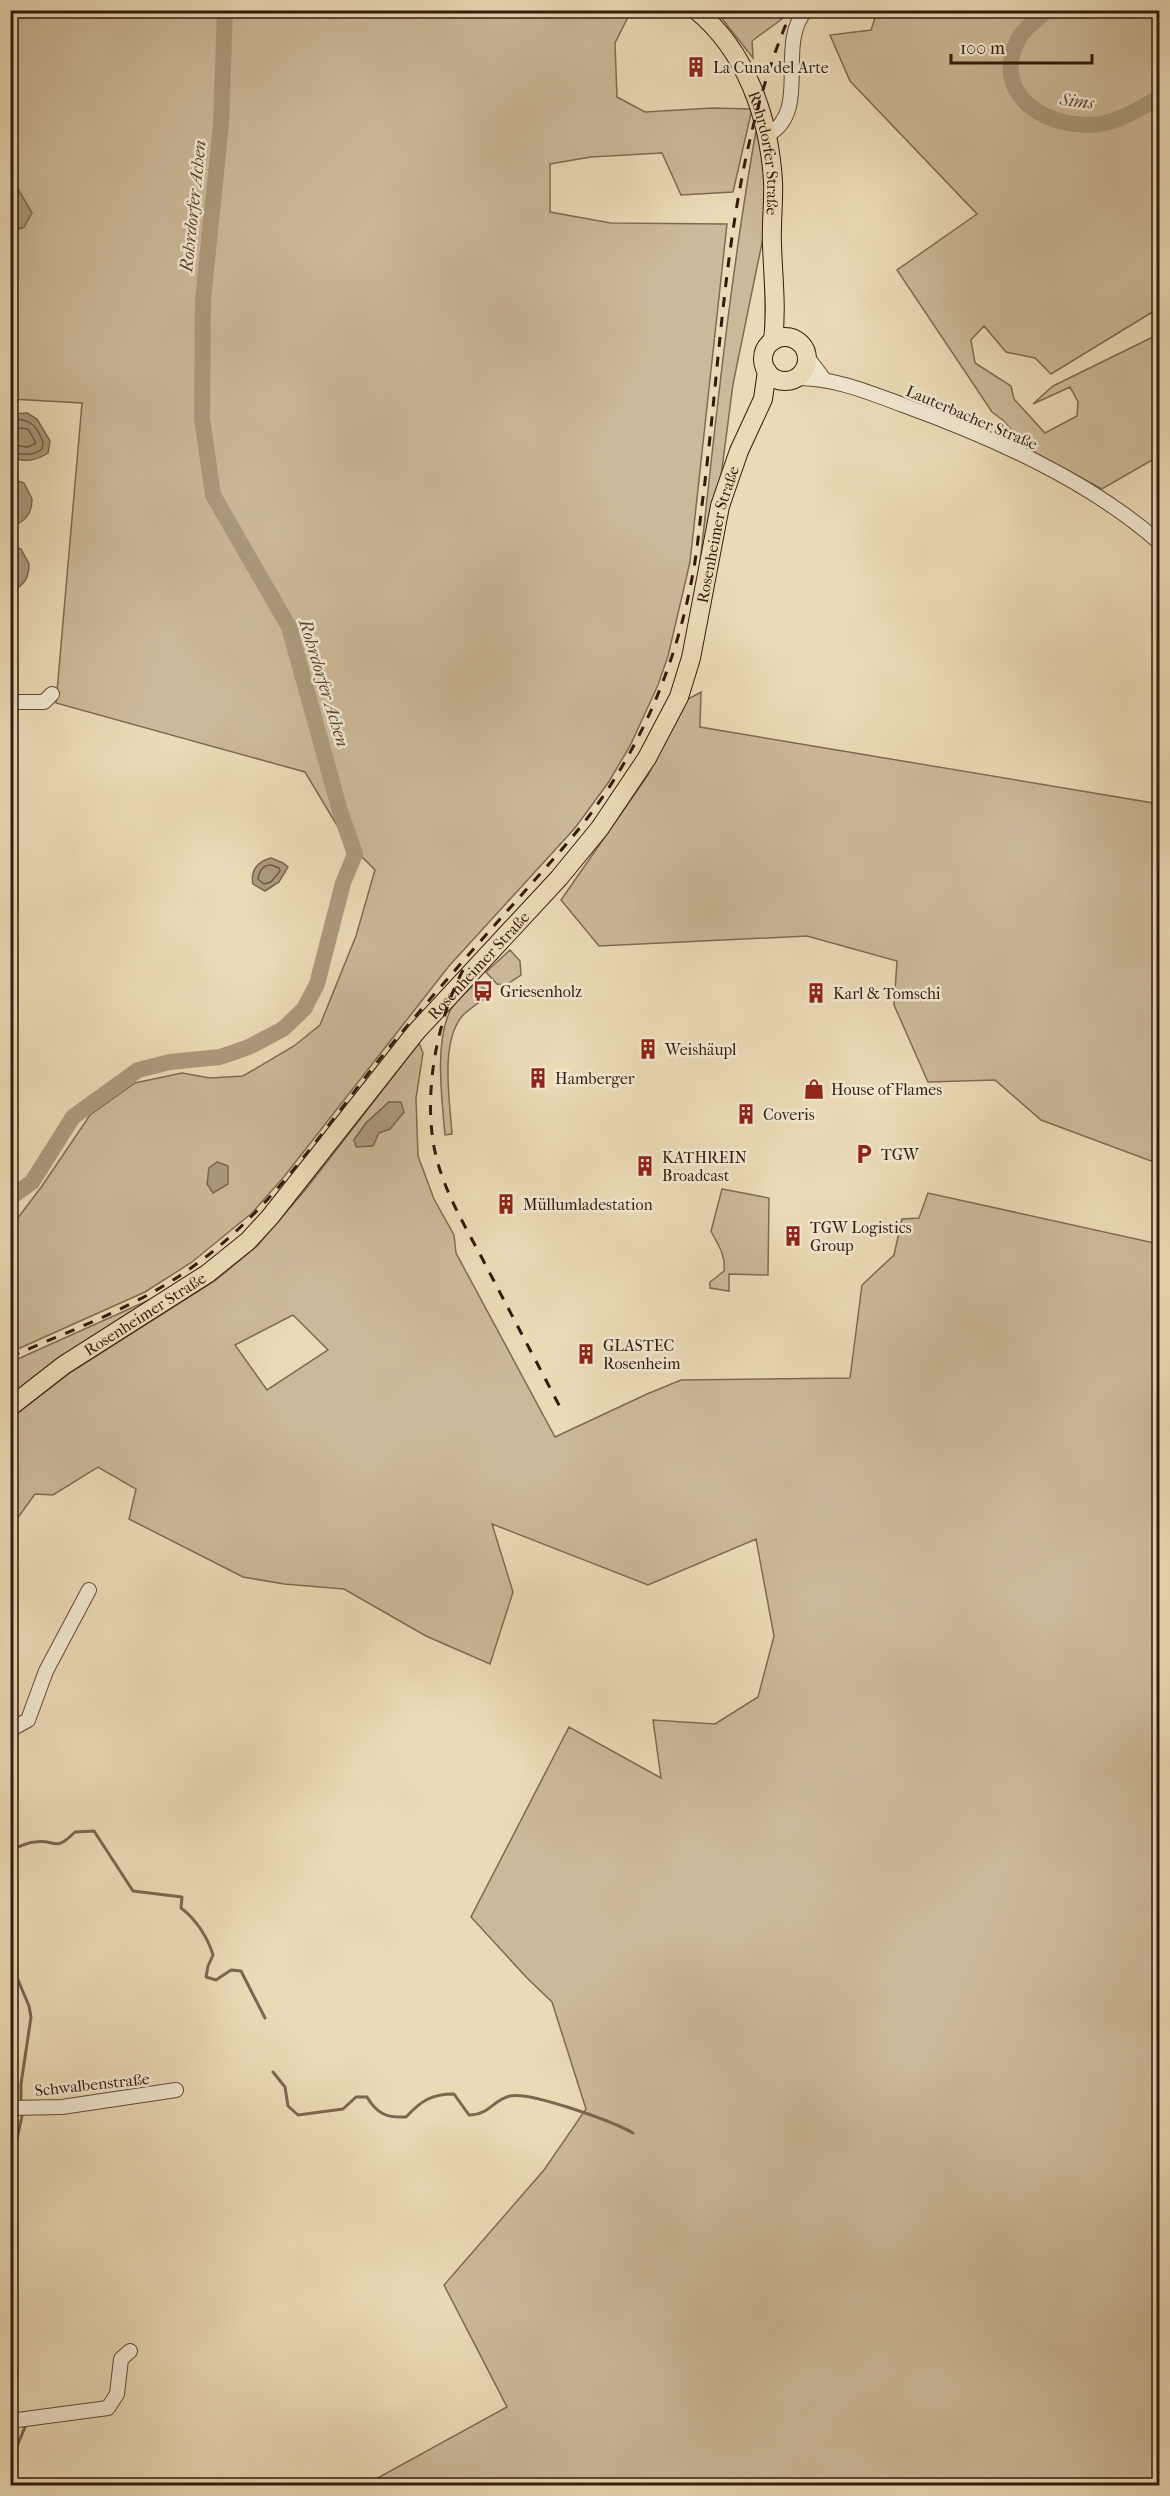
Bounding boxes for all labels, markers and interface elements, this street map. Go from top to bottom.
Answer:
scale bar [951,27,1092,65]
text: 100 m [960,38,1005,59]
building icon: La Cuna del Arte [684,55,708,79]
place label: La Cuna del Arte [713,58,829,77]
street label: Rohrdorfer Straße [744,88,782,216]
water label: Sims [1058,89,1096,114]
water label: Rohrdorfer Achen [176,139,211,274]
street label: Lauterbacher Straße [903,381,1041,454]
street label: Rosenheimer Straße [693,463,743,605]
water label: Rohrdorfer Achen [294,616,353,750]
street label: Rosenheimer Straße [424,907,533,1023]
bus stop icon: Griesenholz [471,979,495,1003]
building icon: Karl & Tomschi [804,981,828,1005]
place label: Griesenholz [500,982,582,1001]
place label: Karl & Tomschi [833,984,941,1003]
building icon: Weishäupl [636,1037,660,1061]
place label: Weishäupl [664,1040,737,1059]
building icon: Hamberger [526,1066,550,1090]
place label: Hamberger [555,1069,635,1088]
shop icon: House of Flames [802,1077,826,1101]
place label: House of Flames [831,1080,942,1099]
building icon: Coveris [734,1102,758,1126]
place label: Coveris [763,1105,815,1124]
parking icon: TGW [852,1142,876,1166]
place label: TGW [881,1145,920,1164]
place label: KATHREIN Broadcast [662,1148,747,1185]
building icon: KATHREIN Broadcast [633,1154,657,1178]
building icon: Müllumladestation [494,1192,518,1216]
place label: Müllumladestation [523,1195,653,1214]
place label: TGW Logistics Group [810,1218,912,1255]
building icon: TGW Logistics Group [781,1224,805,1248]
street label: Rosenheimer Straße [81,1268,209,1360]
place label: GLASTEC Rosenheim [603,1336,681,1373]
building icon: GLASTEC Rosenheim [574,1342,598,1366]
street label: Schwalbenstraße [34,2069,151,2100]

